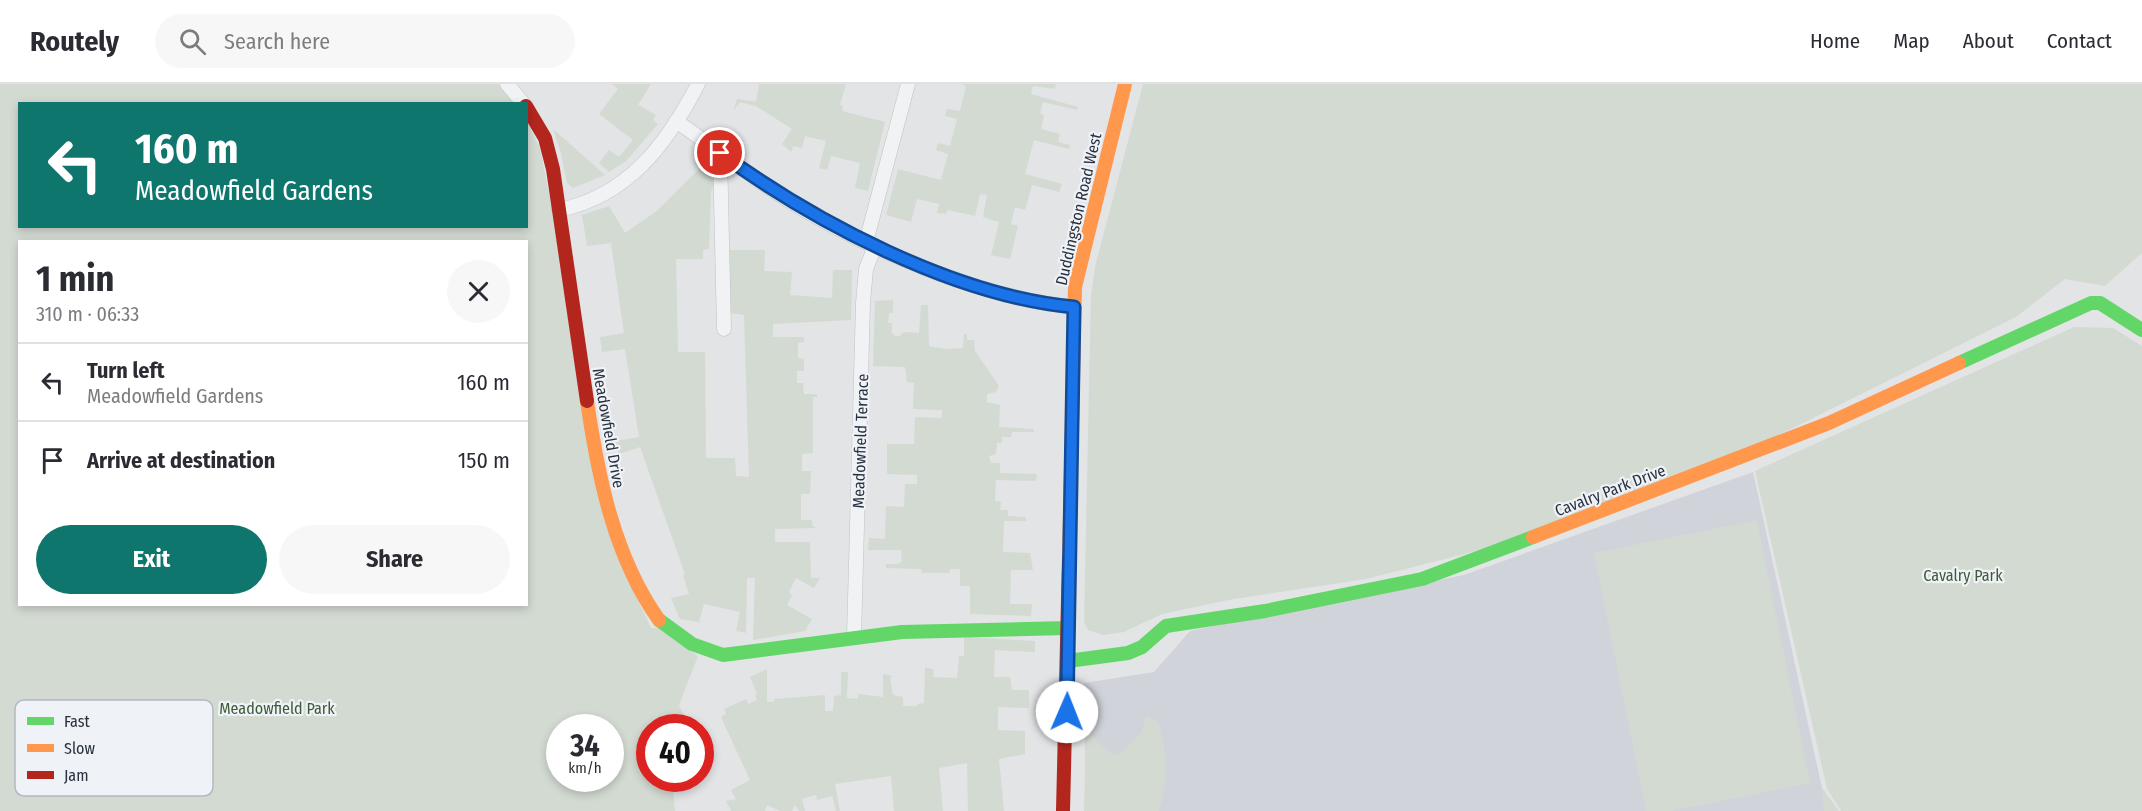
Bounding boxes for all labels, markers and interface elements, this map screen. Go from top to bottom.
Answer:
search box [155,14,575,68]
text: Routely [30,25,119,58]
icon: search [176,25,209,58]
text: Search here [224,28,330,55]
text: Home [1810,28,1860,54]
text: Map [1893,28,1930,54]
text: About [1963,28,2014,54]
text: Contact [2047,28,2112,54]
text: 160 m [135,124,238,174]
icon: left [36,126,114,204]
pin [694,127,745,178]
street label: Duddingston Road West [1052,130,1105,287]
icon: arrive [703,136,736,169]
text: Meadowfield Gardens [135,175,373,207]
text: 1 min [36,257,114,301]
button: close [447,260,510,323]
text: 310 m · 06:33 [36,302,139,326]
text: Turn left [87,357,165,384]
icon: left [36,366,69,399]
street label: Meadowfield Drive [589,367,628,489]
text: 160 m [457,369,510,396]
street label: Meadowfield Terrace [849,373,872,509]
text: Meadowfield Gardens [87,384,263,408]
icon: arrive [36,444,69,477]
text: Arrive at destination [87,447,275,474]
text: 150 m [458,447,510,474]
street label: Cavalry Park Drive [1552,461,1668,520]
button: Exit [36,525,267,594]
button: Share [279,525,510,594]
park label: Cavalry Park [1923,566,2003,585]
position arrow [1035,680,1099,744]
park label: Meadowfield Park [219,699,335,718]
legend [15,700,213,796]
text: Fast [64,712,91,731]
speed limit sign: 40 [636,714,714,792]
text: 34 [570,728,600,764]
text: Slow [64,739,95,758]
text: km/h [568,759,602,777]
text: Jam [64,766,89,785]

